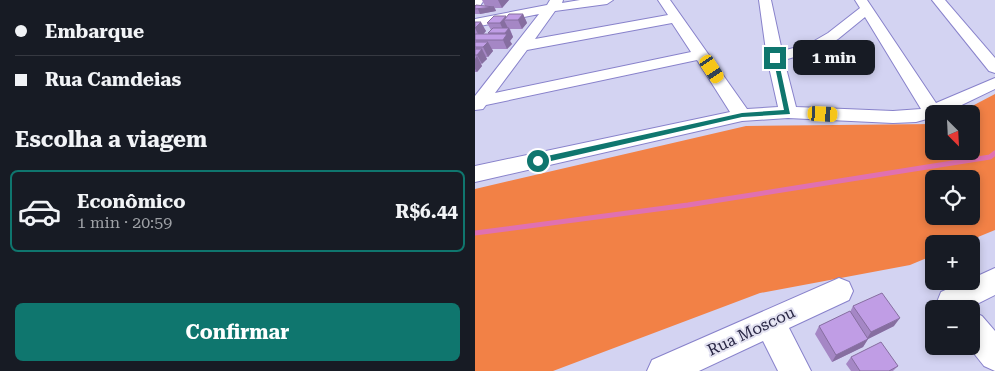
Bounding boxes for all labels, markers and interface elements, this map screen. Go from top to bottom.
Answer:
text: Embarque [45,20,144,43]
callout: 1 min [793,40,875,76]
route end [764,47,786,69]
text: 1 min [812,48,856,67]
car [697,52,726,86]
text: Rua Camdeias [45,68,181,91]
north arrow [925,105,980,160]
map controls [925,105,980,355]
car [807,106,838,122]
text: Escolha a viagem [15,127,207,152]
route start [527,150,549,172]
button: locate [925,170,980,225]
icon: car [17,189,62,234]
text: Econômico [77,190,185,213]
text: R$6.44 [395,200,458,223]
text: 1 min · 20:59 [77,213,172,232]
button: + [925,235,980,290]
button: − [925,300,980,355]
street label: Rua Moscou [704,302,798,360]
button: Confirmar [15,303,460,361]

